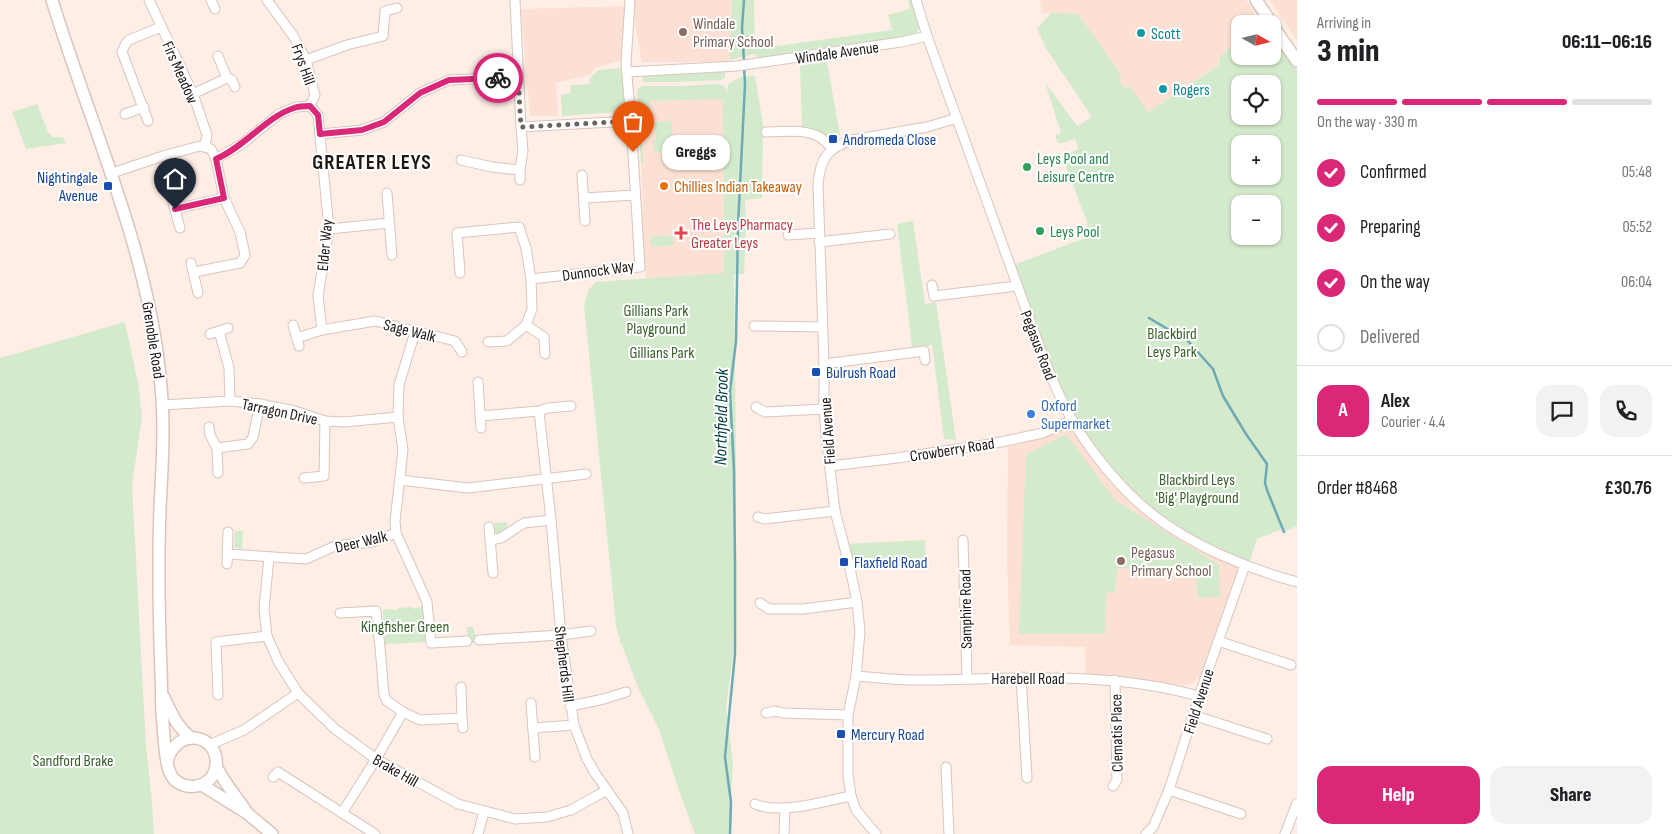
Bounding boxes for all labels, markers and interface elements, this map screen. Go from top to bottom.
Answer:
text: Arriving in [1317,14,1371,33]
place label: Windale Primary School [693,15,774,52]
north arrow [1231,15,1281,65]
map controls [1231,15,1281,245]
place label: Scott [1151,25,1181,44]
marker: Windale Primary School [677,26,689,38]
marker: Scott [1135,27,1147,39]
text: 06:11–06:16 [1562,31,1652,54]
text: 3 min [1317,32,1379,71]
street label: Firs Meadow [157,38,202,107]
street label: Windale Avenue [794,38,880,69]
street label: Frys Hill [286,41,319,88]
courier [473,53,523,103]
icon: bike [484,64,512,92]
button: locate [1231,75,1281,125]
place label: Rogers [1173,81,1210,100]
marker: Rogers [1157,83,1169,95]
pin [612,101,654,152]
icon: bag [619,108,647,136]
text: On the way · 330 m [1317,113,1418,132]
place label: Andromeda Close [842,131,936,150]
marker: Andromeda Close [827,133,839,145]
callout: Greggs [663,134,730,170]
button: + [1231,135,1281,185]
text: Greggs [676,143,716,162]
district label: GREATER LEYS [312,150,432,175]
place label: Leys Pool and Leisure Centre [1037,150,1115,187]
pin [154,158,196,209]
icon: check [1317,159,1345,187]
marker: Leys Pool and Leisure Centre [1021,161,1033,173]
text: Confirmed [1360,161,1427,184]
text: 05:48 [1622,163,1652,182]
icon: home [161,165,189,193]
place label: Nightingale Avenue [37,169,98,206]
place label: Chillies Indian Takeaway [674,178,802,197]
marker: Nightingale Avenue [102,180,114,192]
marker: Chillies Indian Takeaway [658,180,670,192]
button: − [1231,195,1281,245]
icon: check [1317,214,1345,242]
place label: The Leys Pharmacy Greater Leys [691,216,793,253]
text: Preparing [1360,216,1421,239]
street label: Elder Way [314,218,337,272]
text: 05:52 [1622,218,1652,237]
place label: Leys Pool [1050,223,1100,242]
marker: Leys Pool [1034,225,1046,237]
marker: The Leys Pharmacy Greater Leys [675,227,687,239]
street label: Dunnock Way [561,257,635,286]
icon: check [1317,269,1345,297]
text: On the way [1360,271,1430,294]
text: 06:04 [1621,273,1652,292]
street label: Grenoble Road [137,300,168,380]
park label: Gillians Park Playground [624,302,688,339]
street label: Pegasus Road [1016,308,1060,383]
street label: Sage Walk [381,316,438,347]
park label: Blackbird Leys Park [1147,325,1197,362]
text: Delivered [1360,326,1420,349]
park label: Gillians Park [630,344,694,363]
place label: Bulrush Road [826,364,896,383]
marker: Bulrush Road [810,366,822,378]
water label: Northfield Brook [710,367,733,466]
button: chat [1536,385,1588,437]
button: phone [1600,385,1652,437]
text: Alex [1381,390,1410,413]
street label: Tarragon Drive [240,395,319,430]
street label: Field Avenue [817,397,840,465]
place label: Oxford Supermarket [1041,397,1110,434]
text: A [1338,399,1348,422]
marker: Oxford Supermarket [1025,408,1037,420]
text: Courier · 4.4 [1381,413,1445,432]
street label: Crowberry Road [909,434,996,467]
park label: Blackbird Leys 'Big' Playground [1155,471,1239,508]
text: Order #8468 [1317,477,1397,500]
text: £30.76 [1604,477,1652,500]
street label: Deer Walk [333,527,389,558]
place label: Pegasus Primary School [1131,544,1212,581]
place label: Flaxfield Road [854,554,927,573]
marker: Pegasus Primary School [1115,555,1127,567]
marker: Flaxfield Road [838,556,850,568]
street label: Samphire Road [956,569,977,649]
park label: Kingfisher Green [361,618,449,637]
street label: Shepherds Hill [549,625,578,703]
street label: Field Avenue [1180,667,1219,736]
street label: Harebell Road [991,670,1065,689]
street label: Clematis Place [1107,694,1128,772]
place label: Mercury Road [851,726,924,745]
marker: Mercury Road [835,728,847,740]
street label: Brake Hill [369,751,421,792]
park label: Sandford Brake [33,752,113,771]
button: Help [1317,766,1480,824]
button: Share [1490,766,1652,824]

